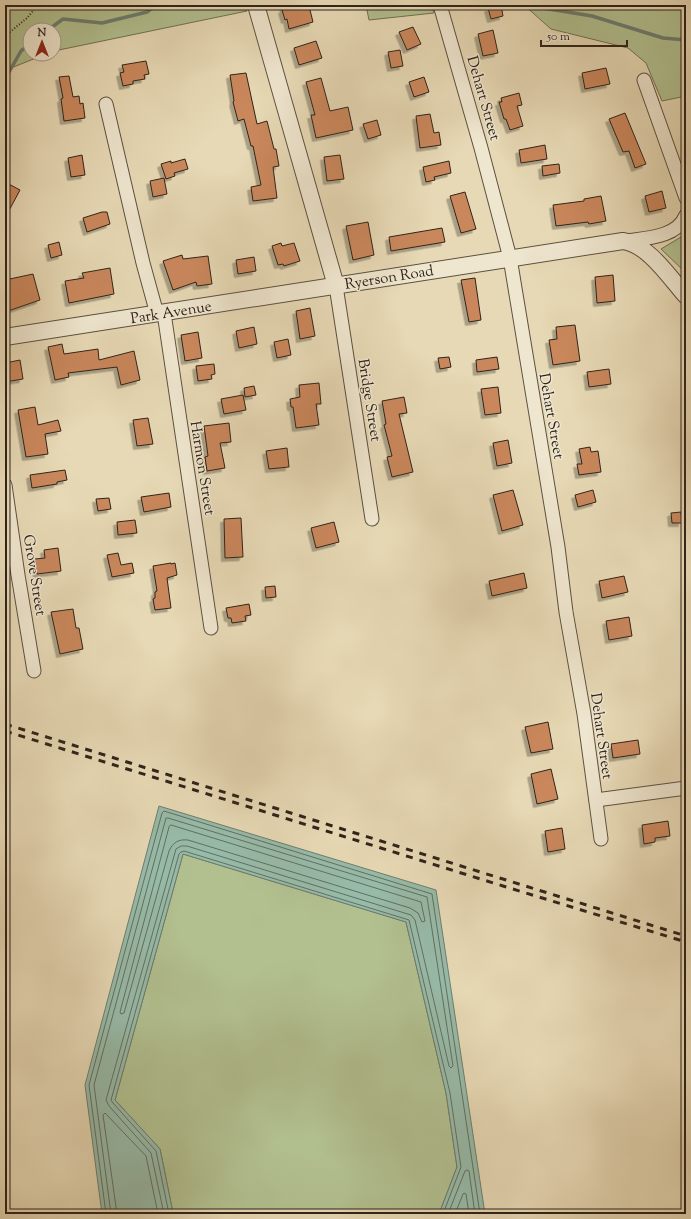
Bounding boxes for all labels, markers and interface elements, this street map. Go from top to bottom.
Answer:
north arrow [22,22,62,62]
scale bar [541,22,627,48]
text: N [37,25,47,41]
text: 50 m [546,28,570,46]
street label: Dehart Street [460,54,505,143]
street label: Ryerson Road [343,261,436,296]
street label: Park Avenue [129,297,213,330]
street label: Bridge Street [352,357,385,443]
street label: Dehart Street [533,372,568,461]
street label: Harmon Street [184,419,219,517]
street label: Grove Street [17,533,50,617]
street label: Dehart Street [584,692,617,781]

